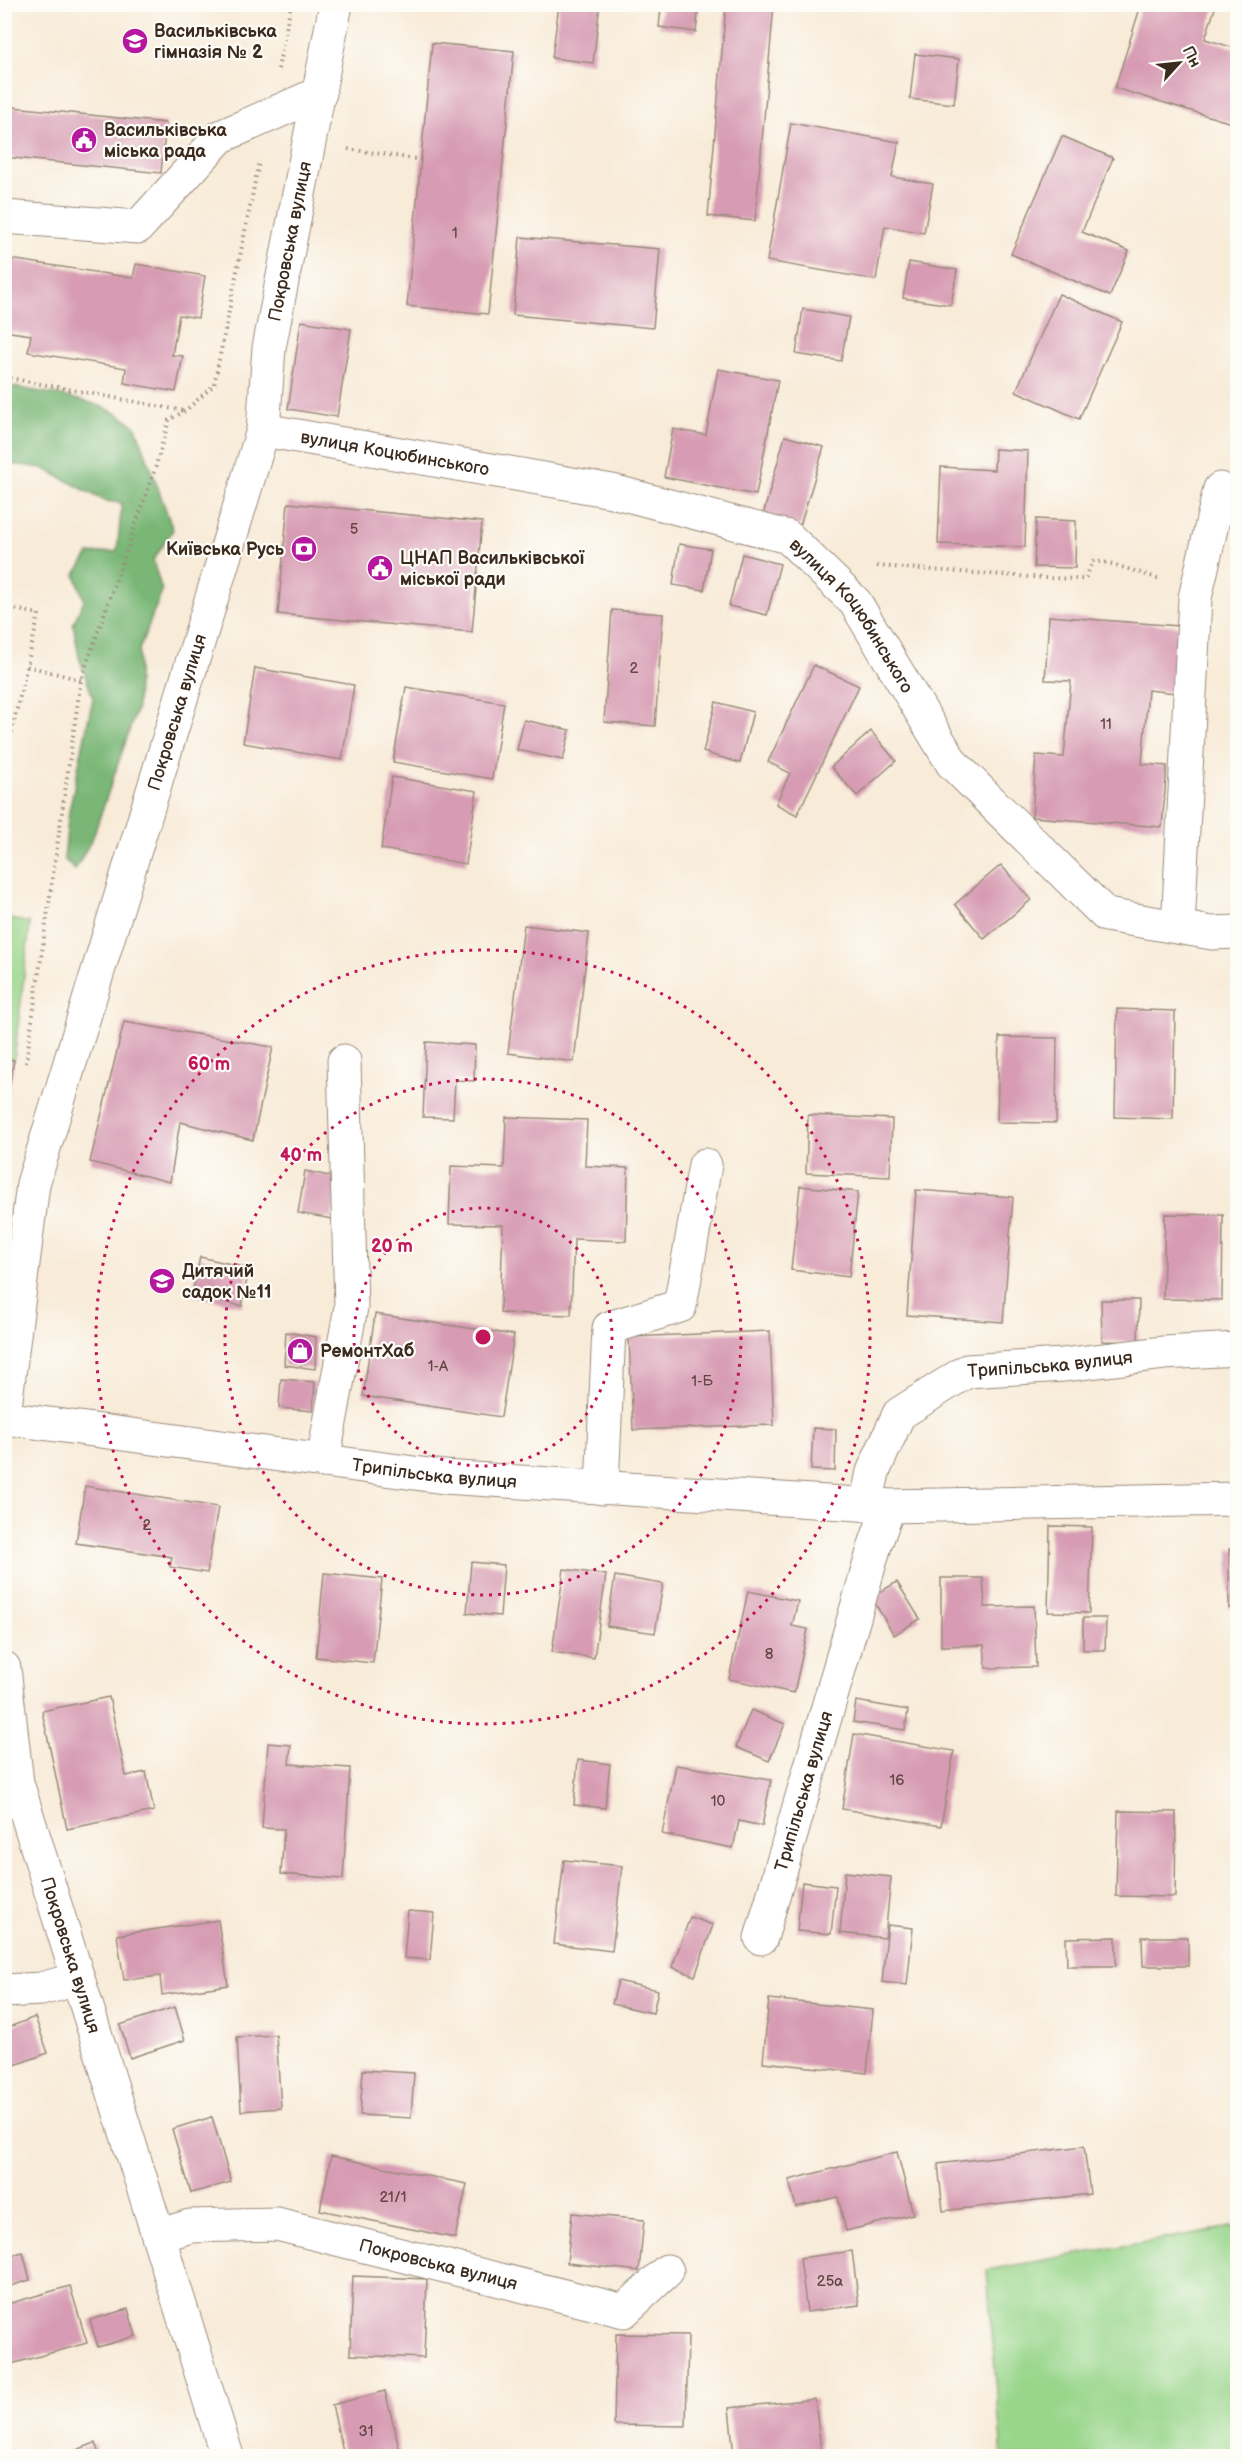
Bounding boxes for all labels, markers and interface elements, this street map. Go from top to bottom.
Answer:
place label: Васильківська гімназія № 2 [154,21,277,63]
school or university icon: Васильківська гімназія № 2 [120,26,150,56]
north arrow [1149,33,1209,93]
text: Пн [1178,43,1204,71]
place label: Васильківська міська рада [104,120,227,162]
public building icon: Васильківська міська рада [69,125,99,155]
street label: Покровська вулиця [264,160,316,323]
house number: 1 [452,224,458,243]
street label: вулиця Коцюбинського [299,427,491,480]
house number: 5 [350,520,358,539]
bank icon: Київська Русь [289,534,319,564]
street label: вулиця Коцюбинського [785,534,917,697]
place label: Київська Русь [166,539,285,560]
place label: ЦНАП Васильківської міської ради [400,548,585,590]
public building icon: ЦНАП Васильківської міської ради [365,553,395,583]
street label: Покровська вулиця [144,632,211,793]
house number: 2 [630,659,639,678]
house number: 11 [1100,715,1112,734]
text: 60 m [188,1054,230,1075]
text: 40 m [280,1145,322,1166]
text: 20 m [371,1236,413,1257]
place label: Дитячий садок №11 [182,1261,272,1303]
school or university icon: Дитячий садок №11 [147,1266,177,1296]
centre of rings [473,1327,493,1347]
shop icon: РемонтХаб [285,1336,315,1366]
place label: РемонтХаб [320,1341,415,1362]
street label: Трипільська вулиця [967,1347,1134,1382]
house number: 1-А [428,1357,449,1376]
house number: 1-Б [691,1372,713,1391]
street label: Трипільська вулиця [350,1455,518,1493]
house number: 2 [143,1516,152,1535]
house number: 8 [765,1645,774,1664]
street label: Трипільська вулиця [771,1709,837,1874]
house number: 16 [890,1771,904,1790]
house number: 10 [711,1792,725,1811]
street label: Покровська вулиця [36,1874,104,2036]
house number: 21/1 [379,2188,407,2207]
street label: Покровська вулиця [357,2235,520,2295]
house number: 25а [817,2272,843,2291]
house number: 31 [358,2422,374,2441]

